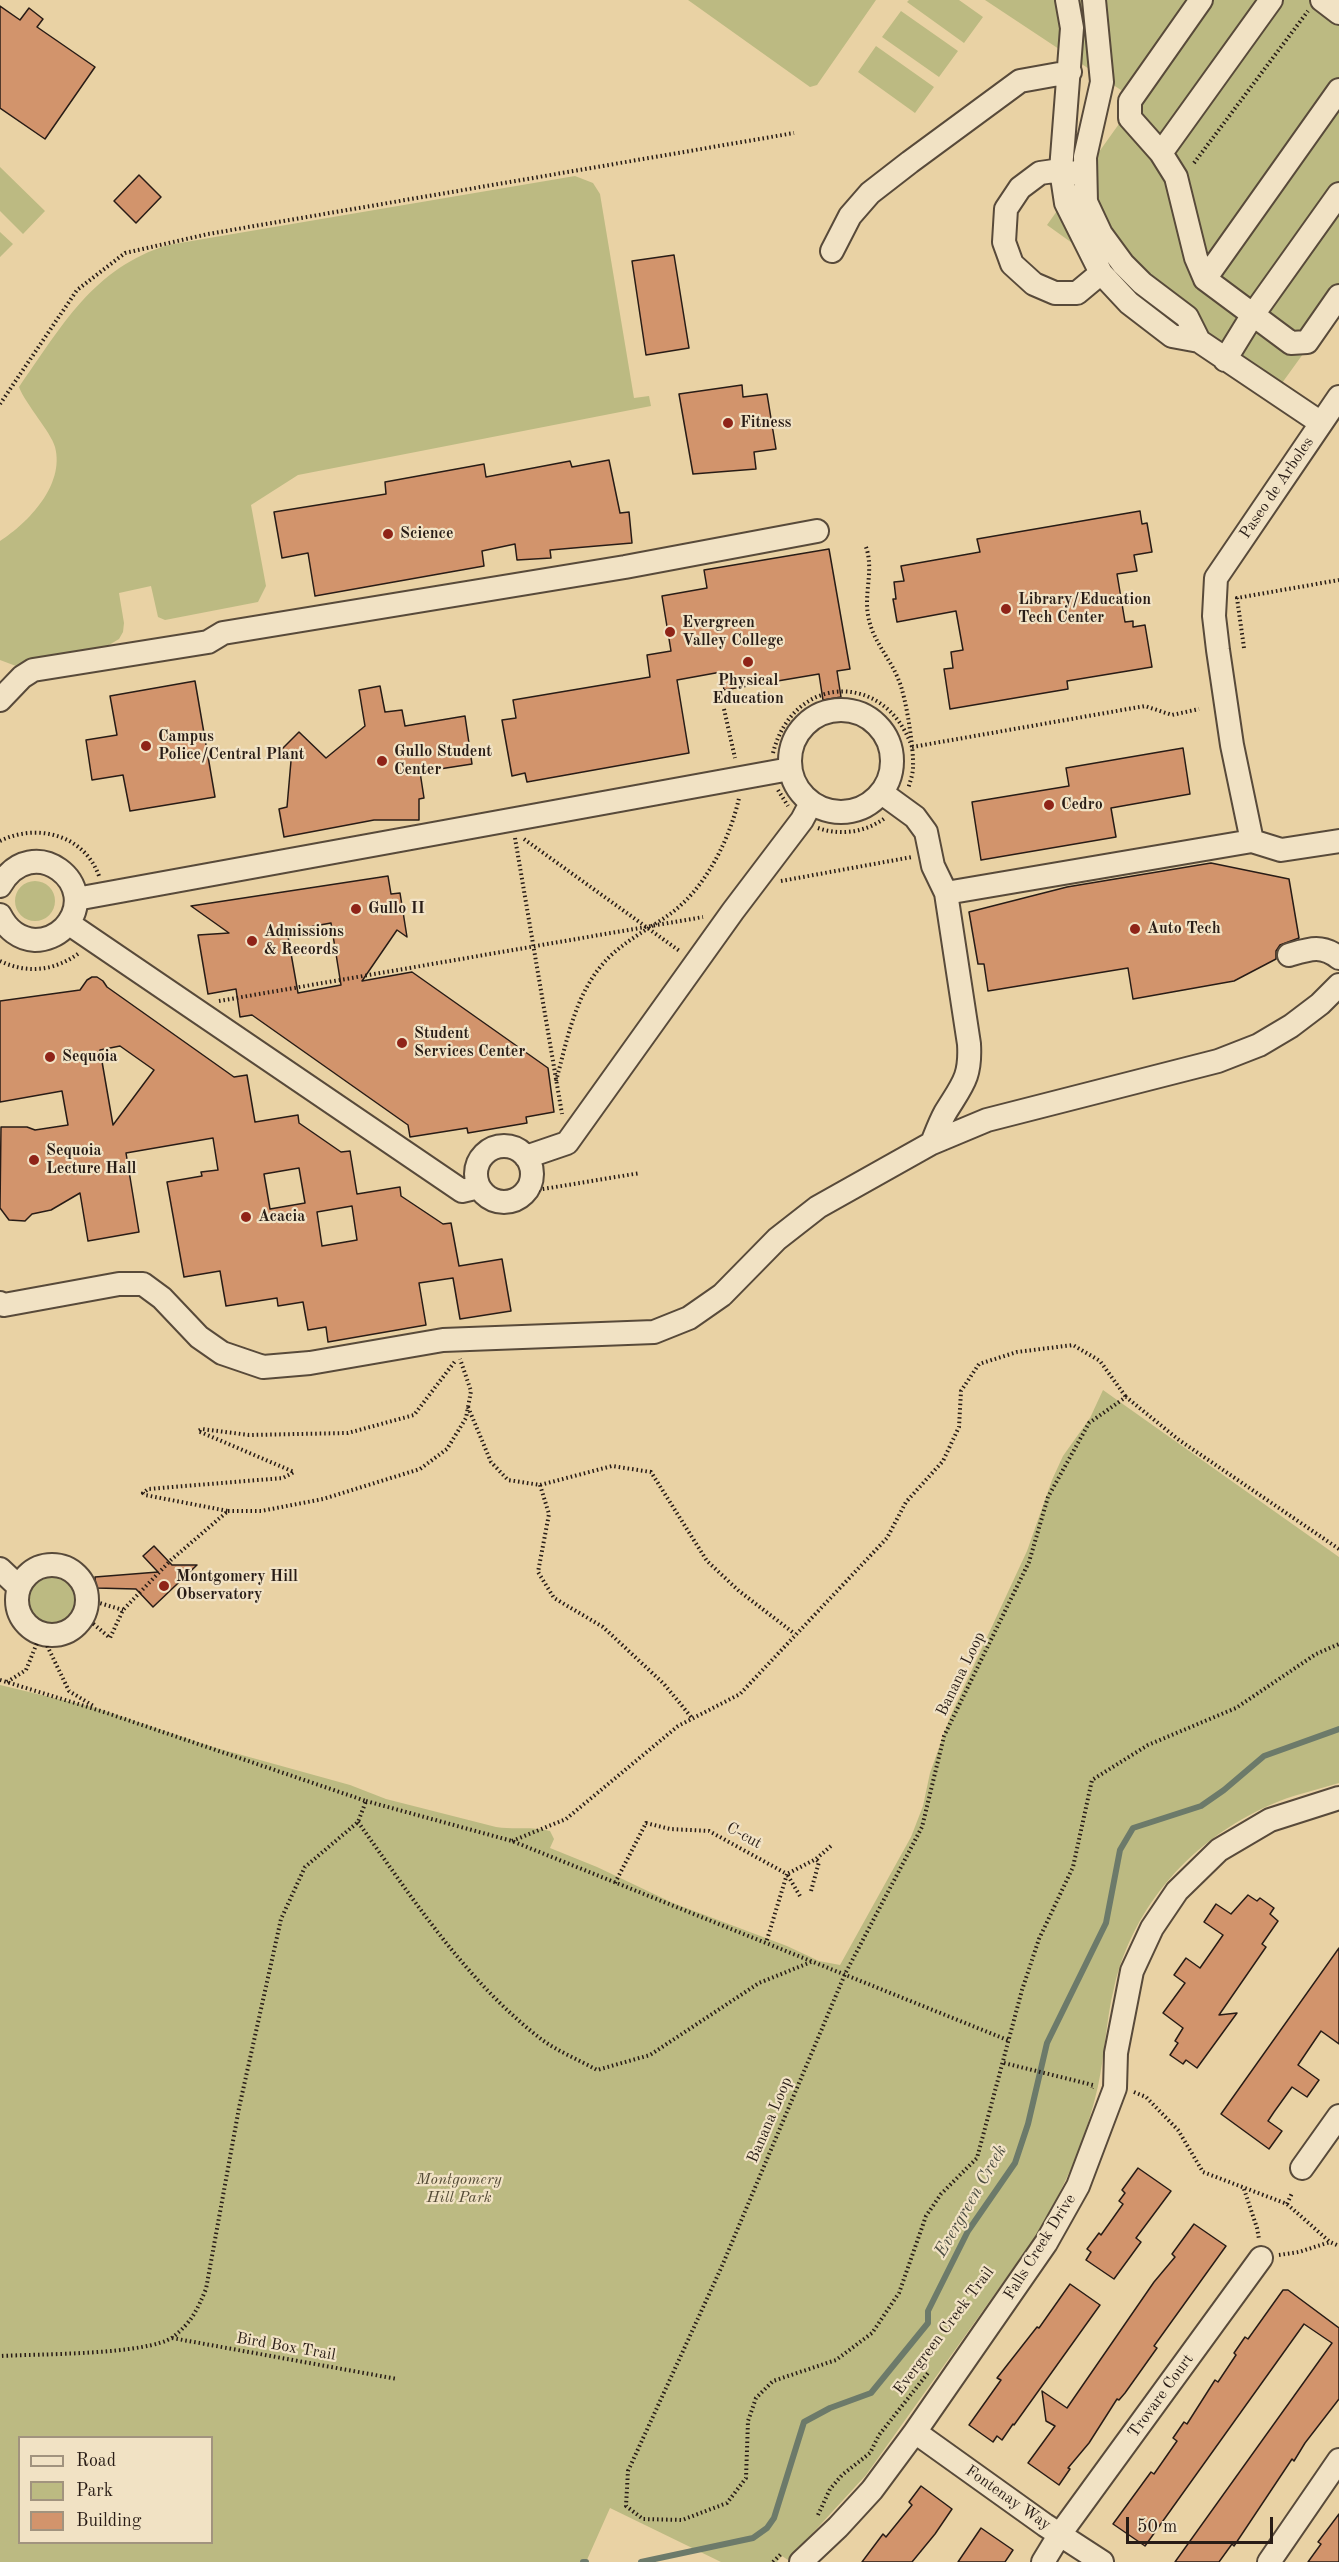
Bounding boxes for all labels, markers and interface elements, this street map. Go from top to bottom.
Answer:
place label: Fitness [740,413,791,433]
marker: Fitness [721,416,735,430]
street label: Paseo de Arboles [1236,433,1318,543]
place label: Science [400,524,454,544]
marker: Science [381,527,395,541]
place label: Library/Education Tech Center [1018,590,1151,628]
marker: Library/Education Tech Center [999,602,1013,616]
place label: Evergreen Valley College [682,613,784,651]
marker: Evergreen Valley College [663,625,677,639]
marker: Physical Education [741,655,755,669]
place label: Physical Education [712,671,784,709]
place label: Campus Police/Central Plant [158,727,305,765]
marker: Campus Police/Central Plant [139,739,153,753]
place label: Gullo Student Center [394,742,492,780]
marker: Gullo Student Center [375,754,389,768]
place label: Cedro [1061,795,1103,815]
marker: Cedro [1042,798,1056,812]
place label: Gullo II [368,899,425,919]
marker: Gullo II [349,902,363,916]
place label: Auto Tech [1147,919,1221,939]
place label: Admissions & Records [264,922,344,960]
marker: Auto Tech [1128,922,1142,936]
marker: Admissions & Records [245,934,259,948]
place label: Student Services Center [414,1024,525,1062]
marker: Student Services Center [395,1036,409,1050]
place label: Sequoia [62,1047,118,1067]
marker: Sequoia [43,1050,57,1064]
place label: Sequoia Lecture Hall [46,1141,137,1179]
marker: Sequoia Lecture Hall [27,1153,41,1167]
place label: Acacia [258,1207,305,1227]
marker: Acacia [239,1210,253,1224]
place label: Montgomery Hill Observatory [176,1567,298,1605]
marker: Montgomery Hill Observatory [157,1579,171,1593]
street label: Banana Loop [932,1629,990,1719]
street label: C-cut [723,1818,765,1854]
street label: Banana Loop [743,2074,797,2166]
water label: Evergreen Creek [930,2141,1012,2261]
park label: Montgomery Hill Park [416,2170,502,2208]
street label: Falls Creek Drive [1000,2191,1080,2303]
street label: Evergreen Creek Trail [890,2263,998,2399]
street label: Bird Box Trail [235,2329,337,2365]
street label: Trovare Court [1124,2350,1198,2442]
legend [18,2436,213,2544]
text: Road [76,2452,116,2470]
street label: Fontenay Way [961,2461,1055,2535]
text: Park [76,2482,113,2500]
scale bar [1129,2505,1276,2543]
text: Building [76,2512,141,2530]
text: 50 m [1137,2518,1177,2536]

